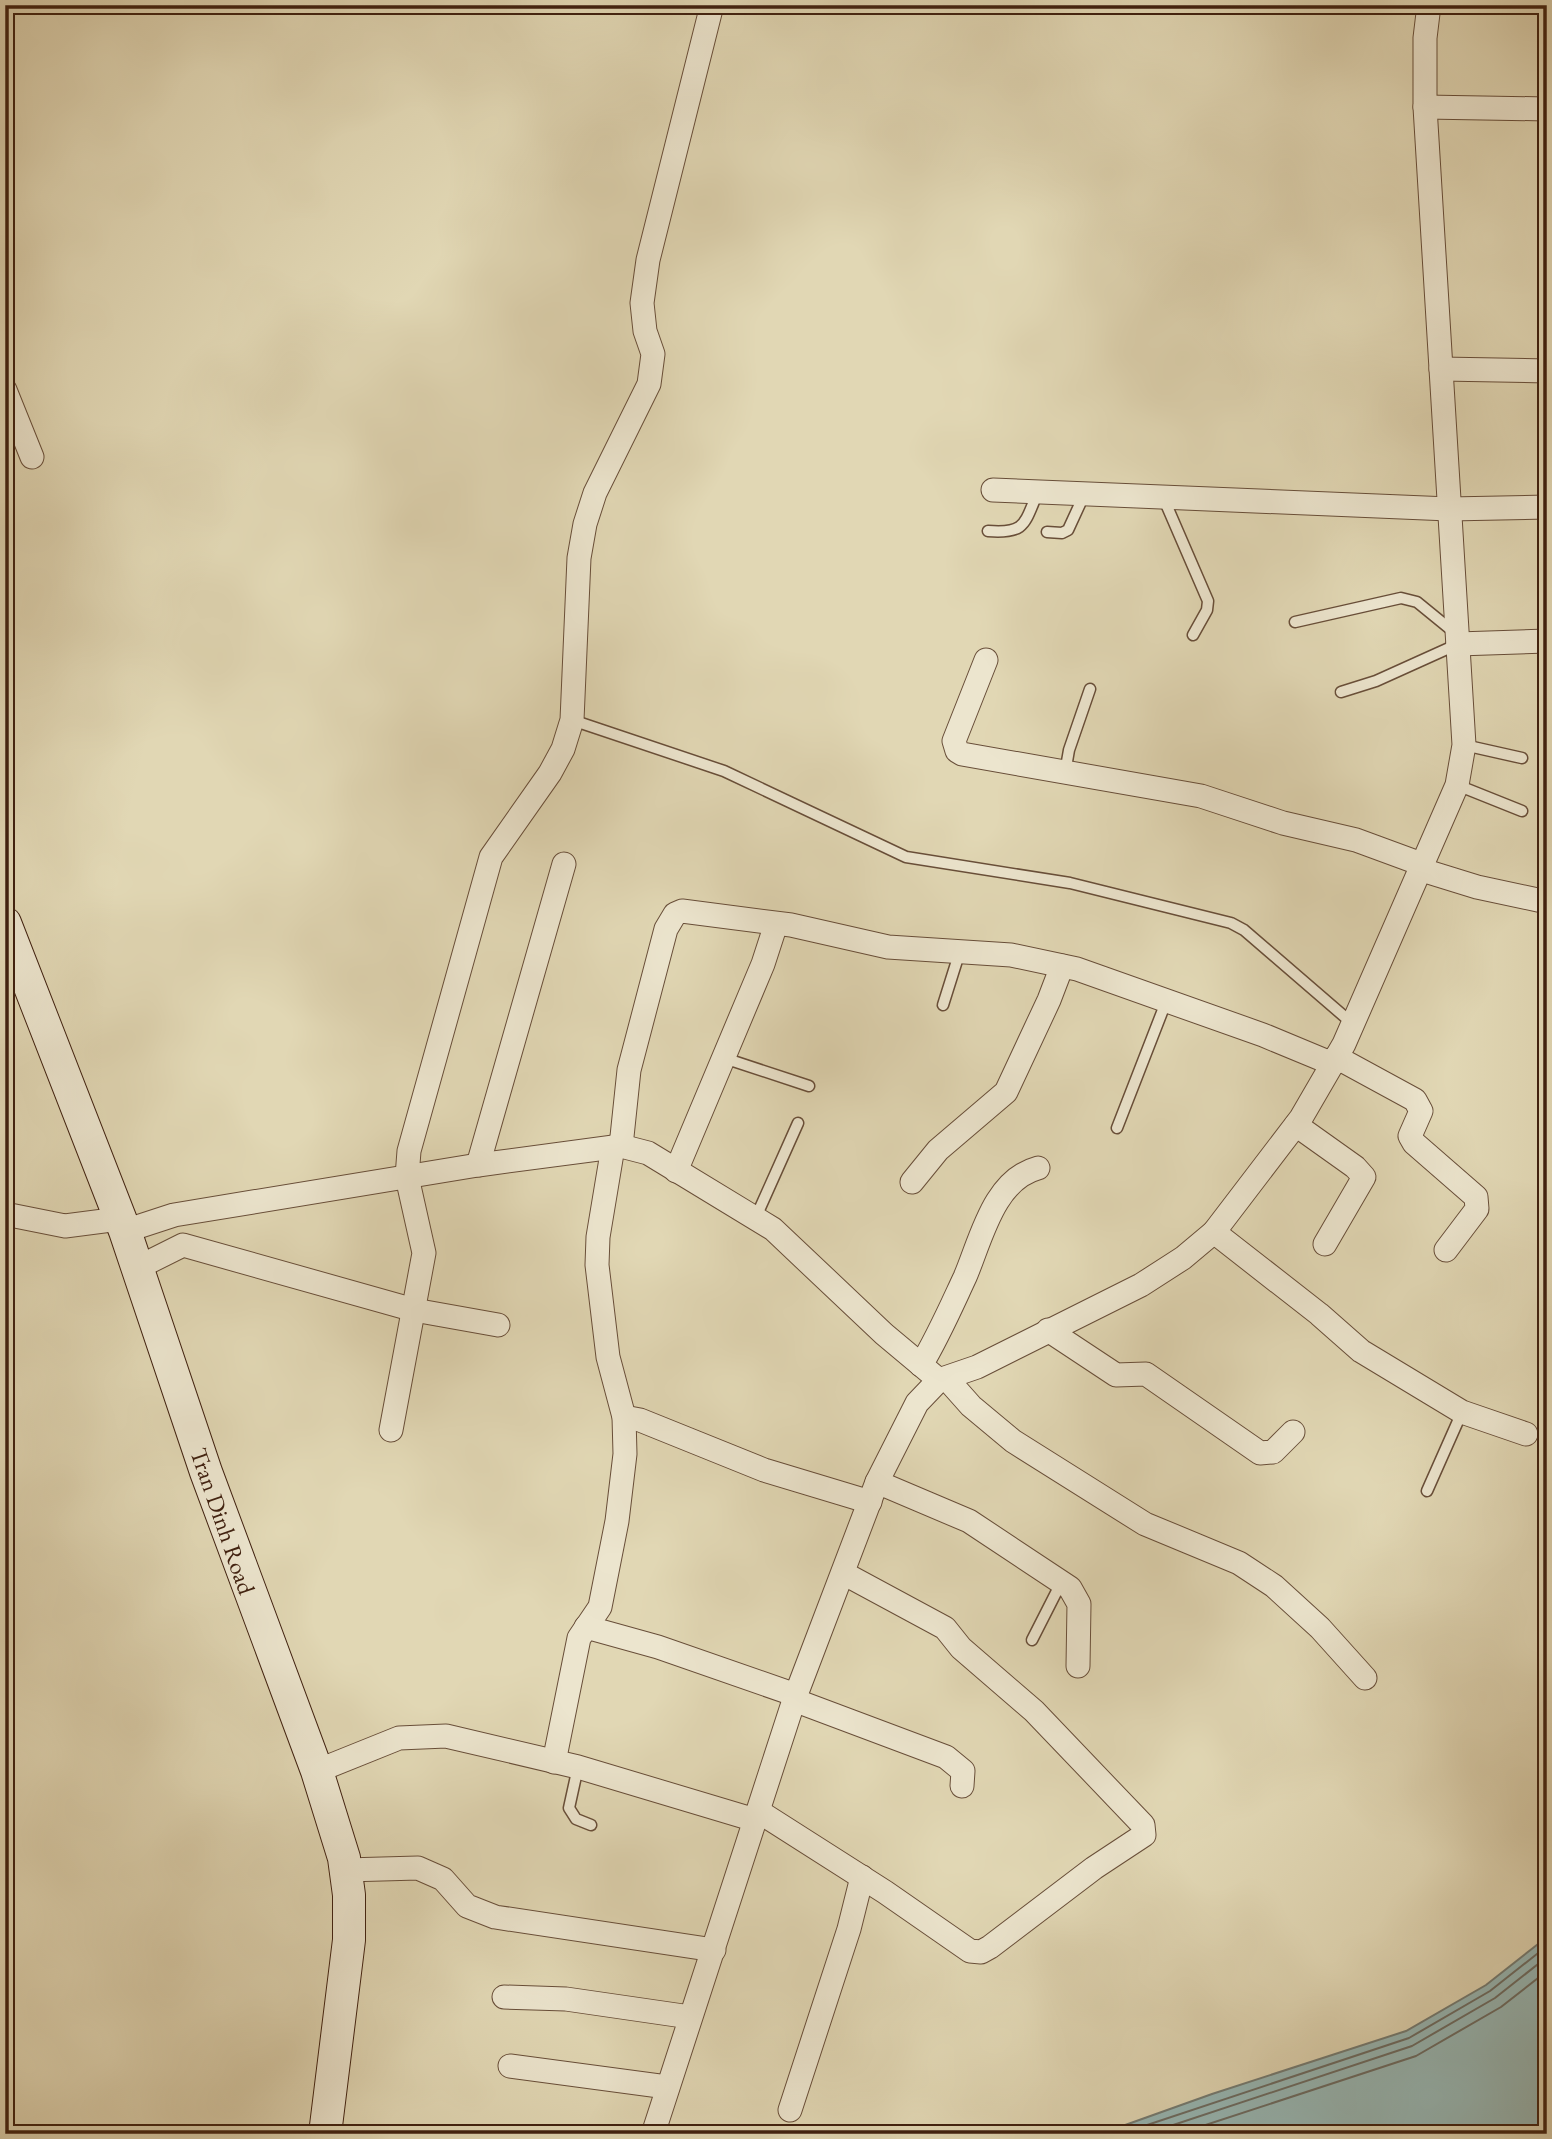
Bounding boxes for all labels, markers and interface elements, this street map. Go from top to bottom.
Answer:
street label: Tran Dinh Road [183,1444,263,1599]

